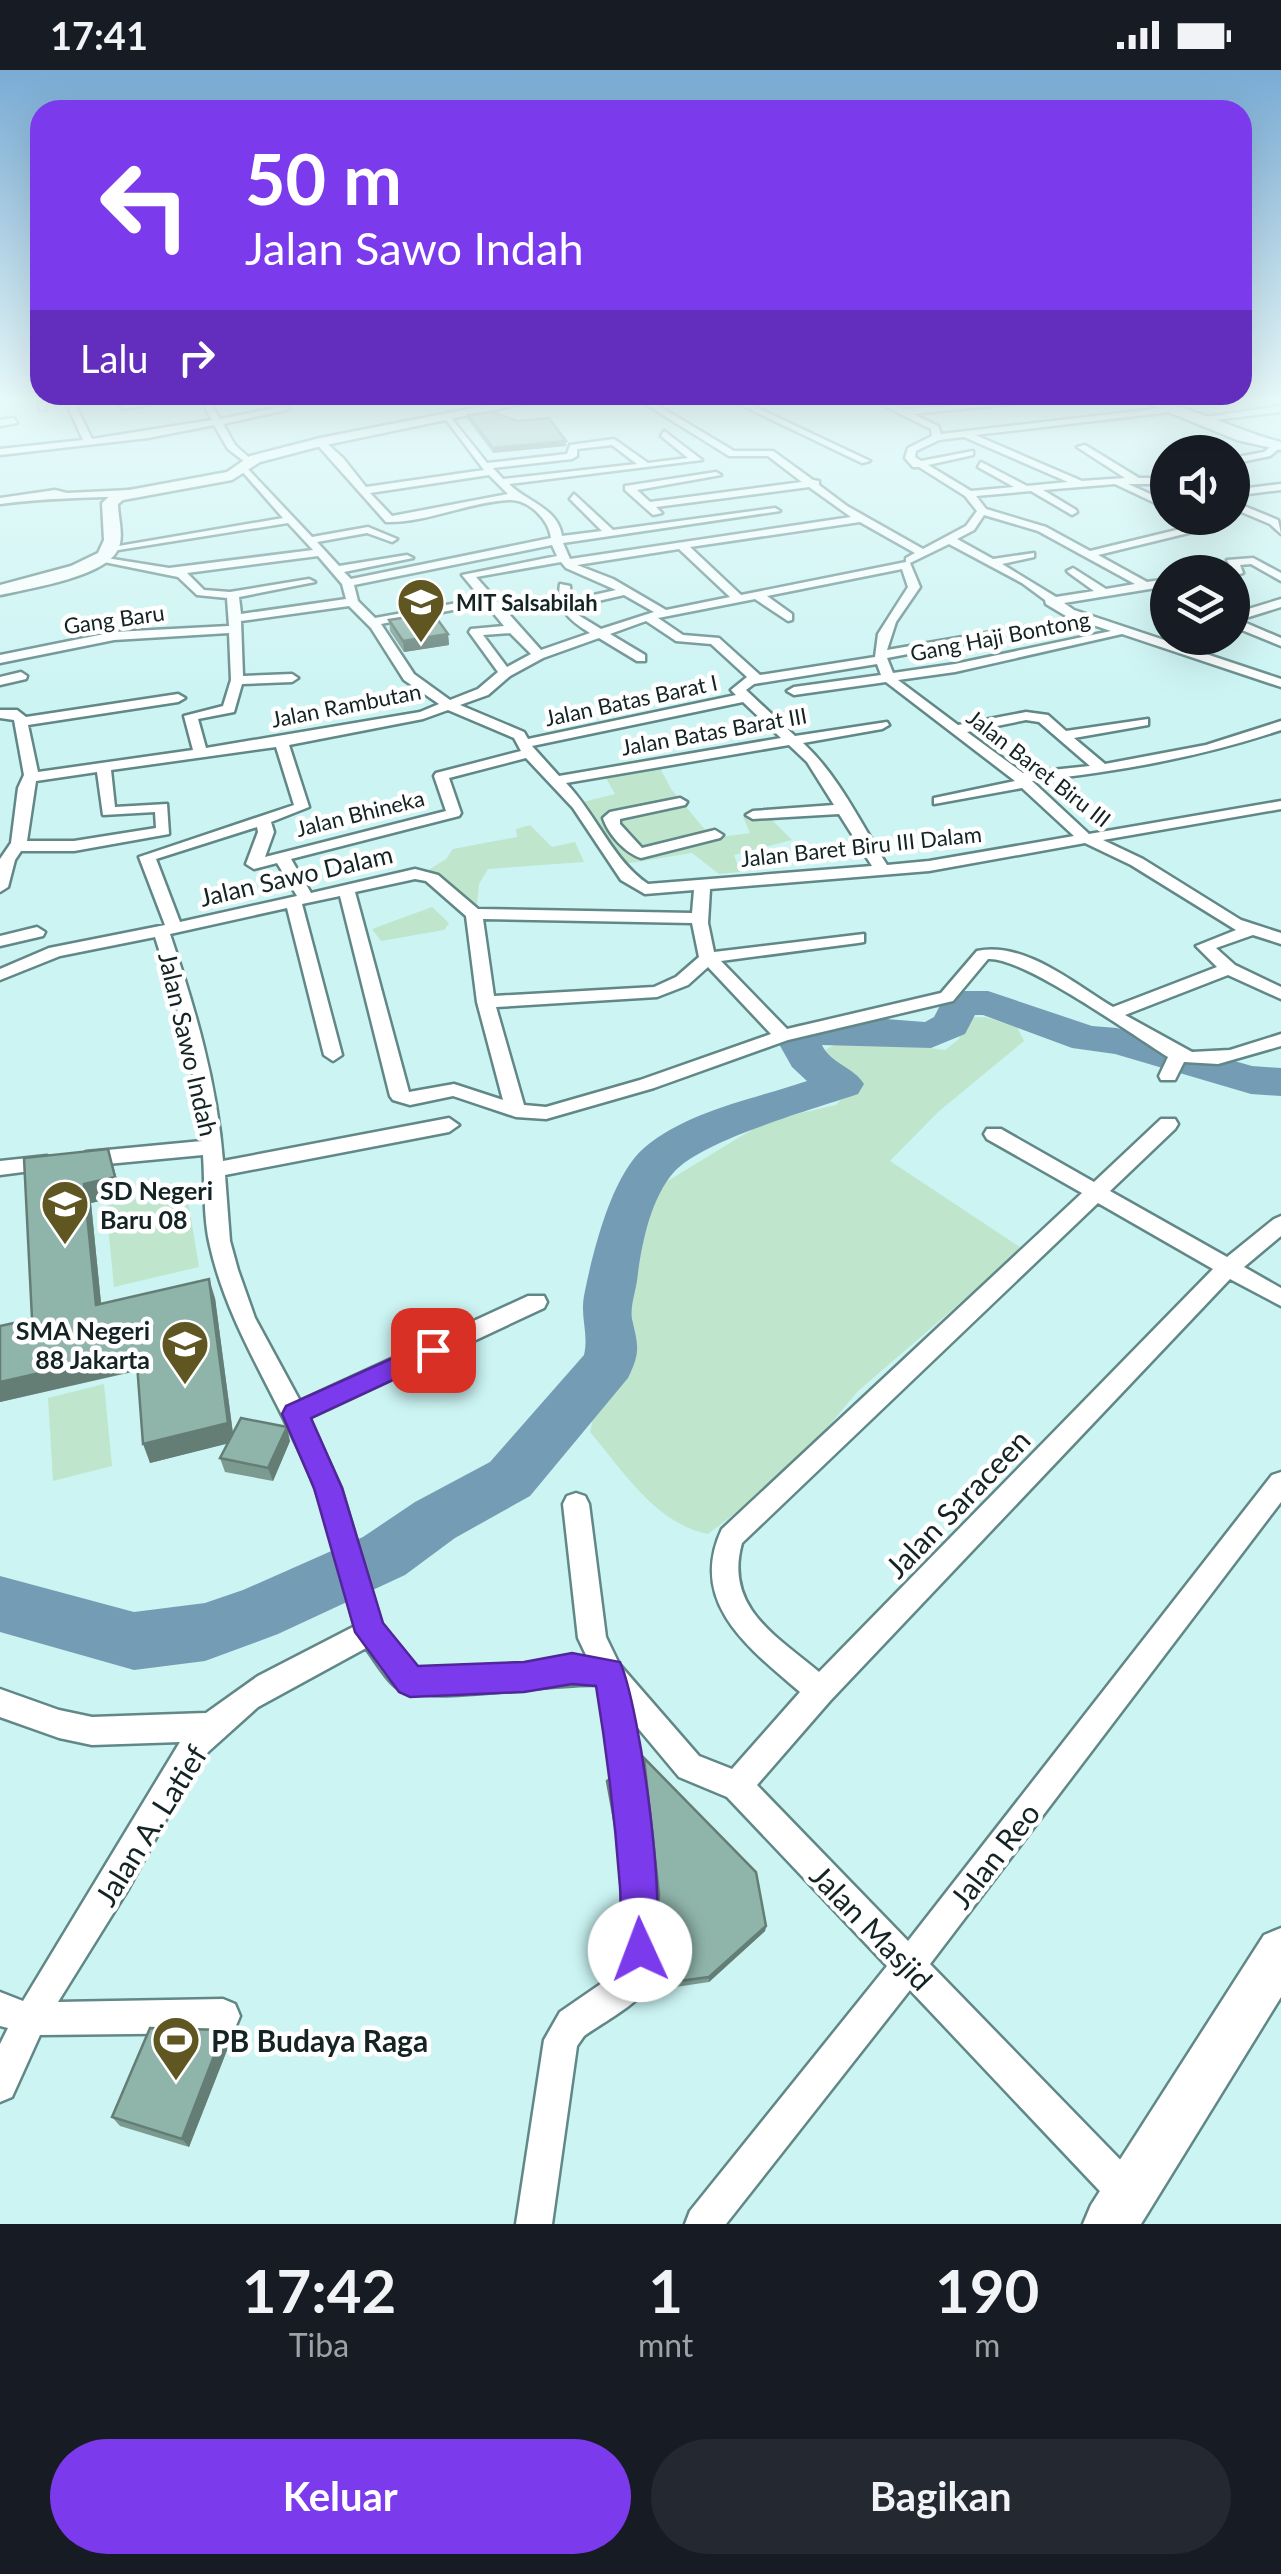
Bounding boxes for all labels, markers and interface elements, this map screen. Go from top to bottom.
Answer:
text: 17:41 [50,12,148,58]
text: 50 m [245,136,402,220]
icon: left [80,140,210,270]
text: Jalan Sawo Indah [245,221,584,275]
icon: right [169,330,224,385]
text: Lalu [80,335,149,381]
map controls [1150,435,1250,655]
button: sound [1150,435,1250,535]
button: layers [1150,555,1250,655]
school or university icon: MIT Salsabilah [395,576,447,644]
place label: MIT Salsabilah [456,589,598,616]
street label: Gang Baru [62,599,166,639]
street label: Gang Haji Bontong [908,605,1092,667]
street label: Jalan Batas Barat I [542,669,720,731]
street label: Jalan Rambutan [269,677,423,733]
street label: Jalan Batas Barat III [619,701,809,761]
street label: Jalan Baret Biru III [962,703,1116,833]
street label: Jalan Bhineka [293,784,427,842]
street label: Jalan Baret Biru III Dalam [739,820,983,872]
street label: Jalan Sawo Dalam [197,838,395,912]
street label: Jalan Sawo Indah [153,949,225,1139]
place label: SD Negeri Baru 08 [100,1175,213,1234]
school or university icon: SD Negeri Baru 08 [39,1178,91,1246]
pin [391,1308,476,1393]
place label: SMA Negeri 88 Jakarta [16,1315,150,1374]
school or university icon: SMA Negeri 88 Jakarta [159,1318,211,1386]
icon: arrive [406,1323,461,1378]
street label: Jalan Saraceen [877,1421,1037,1585]
street label: Jalan A. Latief [86,1738,214,1912]
street label: Jalan Reo [942,1795,1046,1915]
street label: Jalan Masjid [804,1857,940,1997]
position arrow [588,1898,692,2002]
sports icon: PB Budaya Raga [150,2014,202,2082]
place label: PB Budaya Raga [211,2022,428,2058]
text: 17:42 [242,2254,396,2326]
text: 1 [648,2254,683,2326]
text: 190 [935,2254,1039,2326]
text: Tiba [289,2325,349,2364]
text: mnt [638,2325,693,2364]
text: m [974,2325,1000,2364]
button: Keluar [50,2439,631,2554]
button: Bagikan [651,2439,1231,2554]

